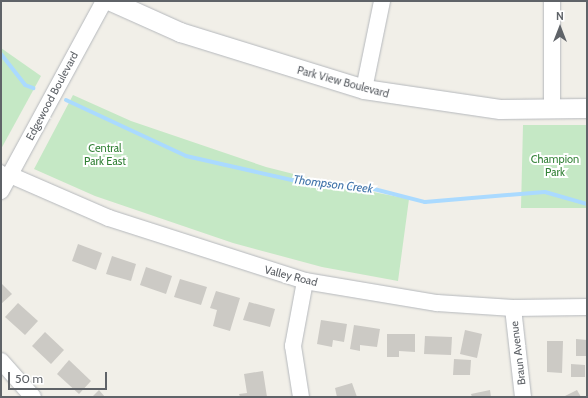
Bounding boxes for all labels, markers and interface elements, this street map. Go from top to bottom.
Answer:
north arrow [540,8,580,48]
text: N [556,9,564,23]
street label: Edgewood Boulevard [23,50,81,142]
street label: Park View Boulevard [296,63,390,101]
park label: Central Park East [84,142,126,168]
park label: Champion Park [531,153,579,179]
water label: Thompson Creek [292,172,374,196]
street label: Valley Road [263,263,319,289]
street label: Braun Avenue [508,320,528,386]
scale bar [10,364,109,390]
text: 50 m [15,371,43,386]

